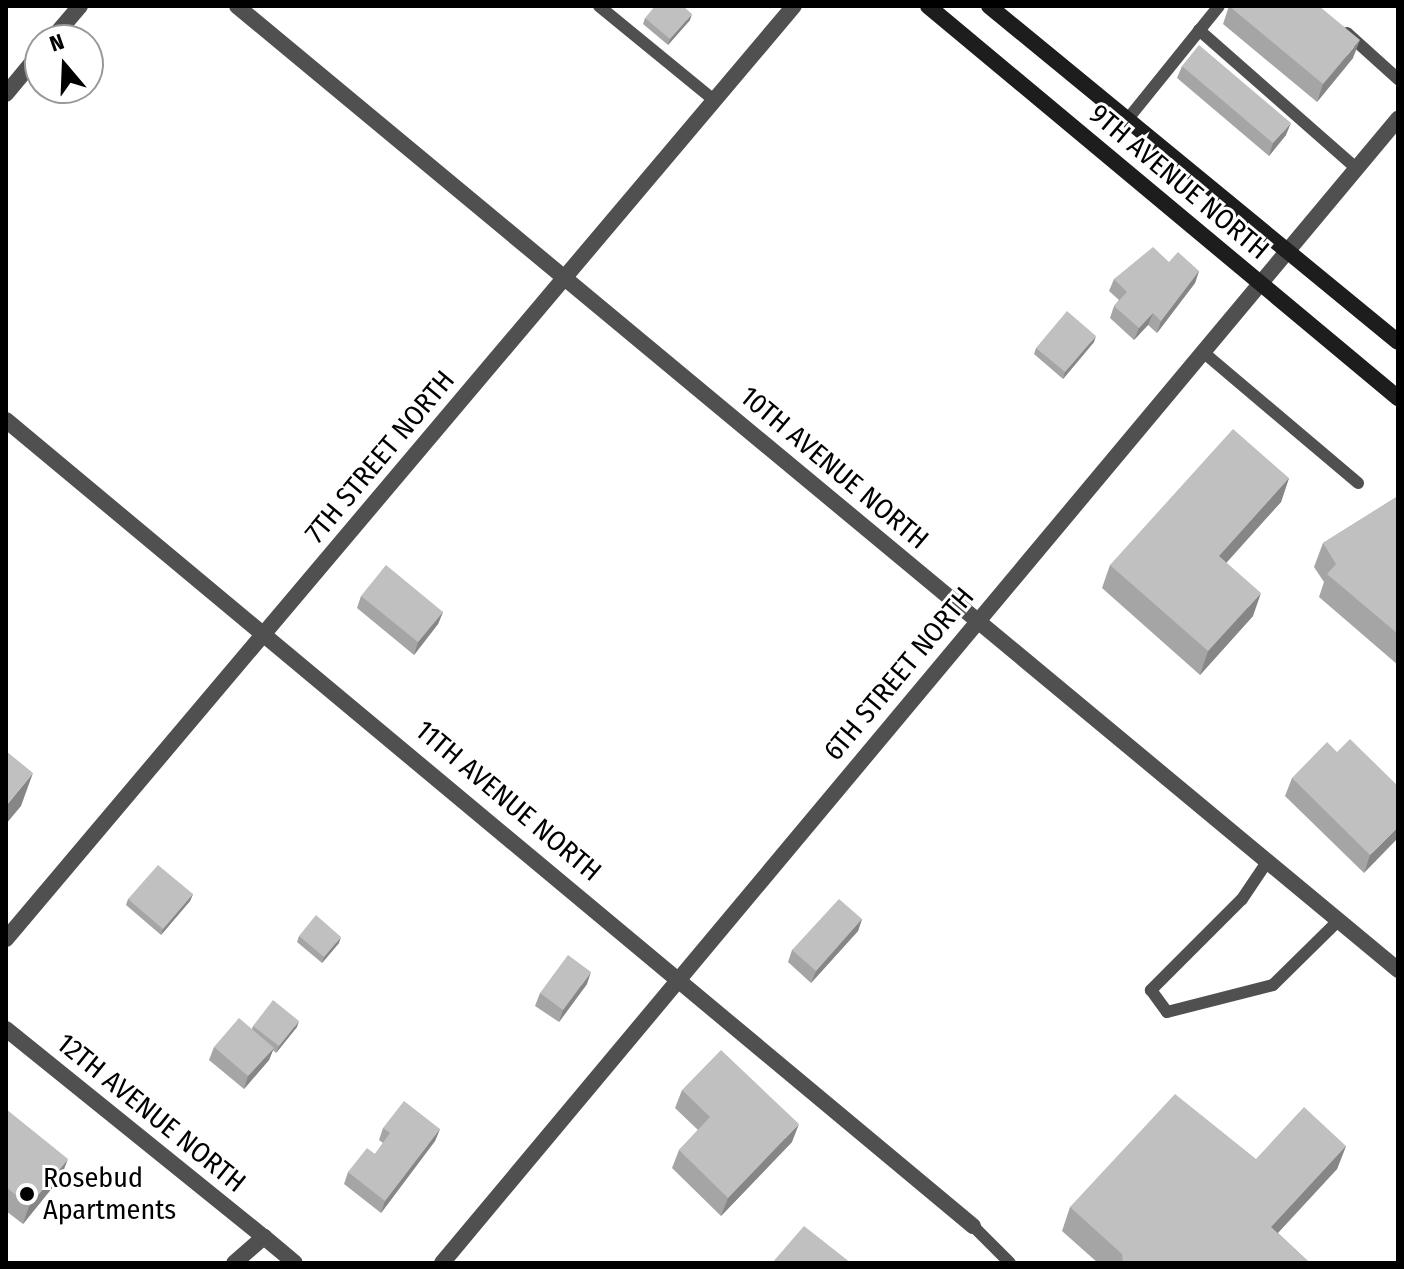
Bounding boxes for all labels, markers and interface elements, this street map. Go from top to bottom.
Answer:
north arrow [24,24,104,104]
text: N [46,28,67,58]
street label: 9TH AVENUE NORTH [1083,97,1275,267]
street label: 7TH STREET NORTH [298,364,462,550]
street label: 10TH AVENUE NORTH [733,380,935,556]
street label: 6TH STREET NORTH [817,581,981,767]
street label: 11TH AVENUE NORTH [408,714,608,888]
street label: 12TH AVENUE NORTH [50,1027,252,1199]
place label: Rosebud Apartments [43,1161,176,1227]
marker: Rosebud Apartments [18,1185,36,1203]

